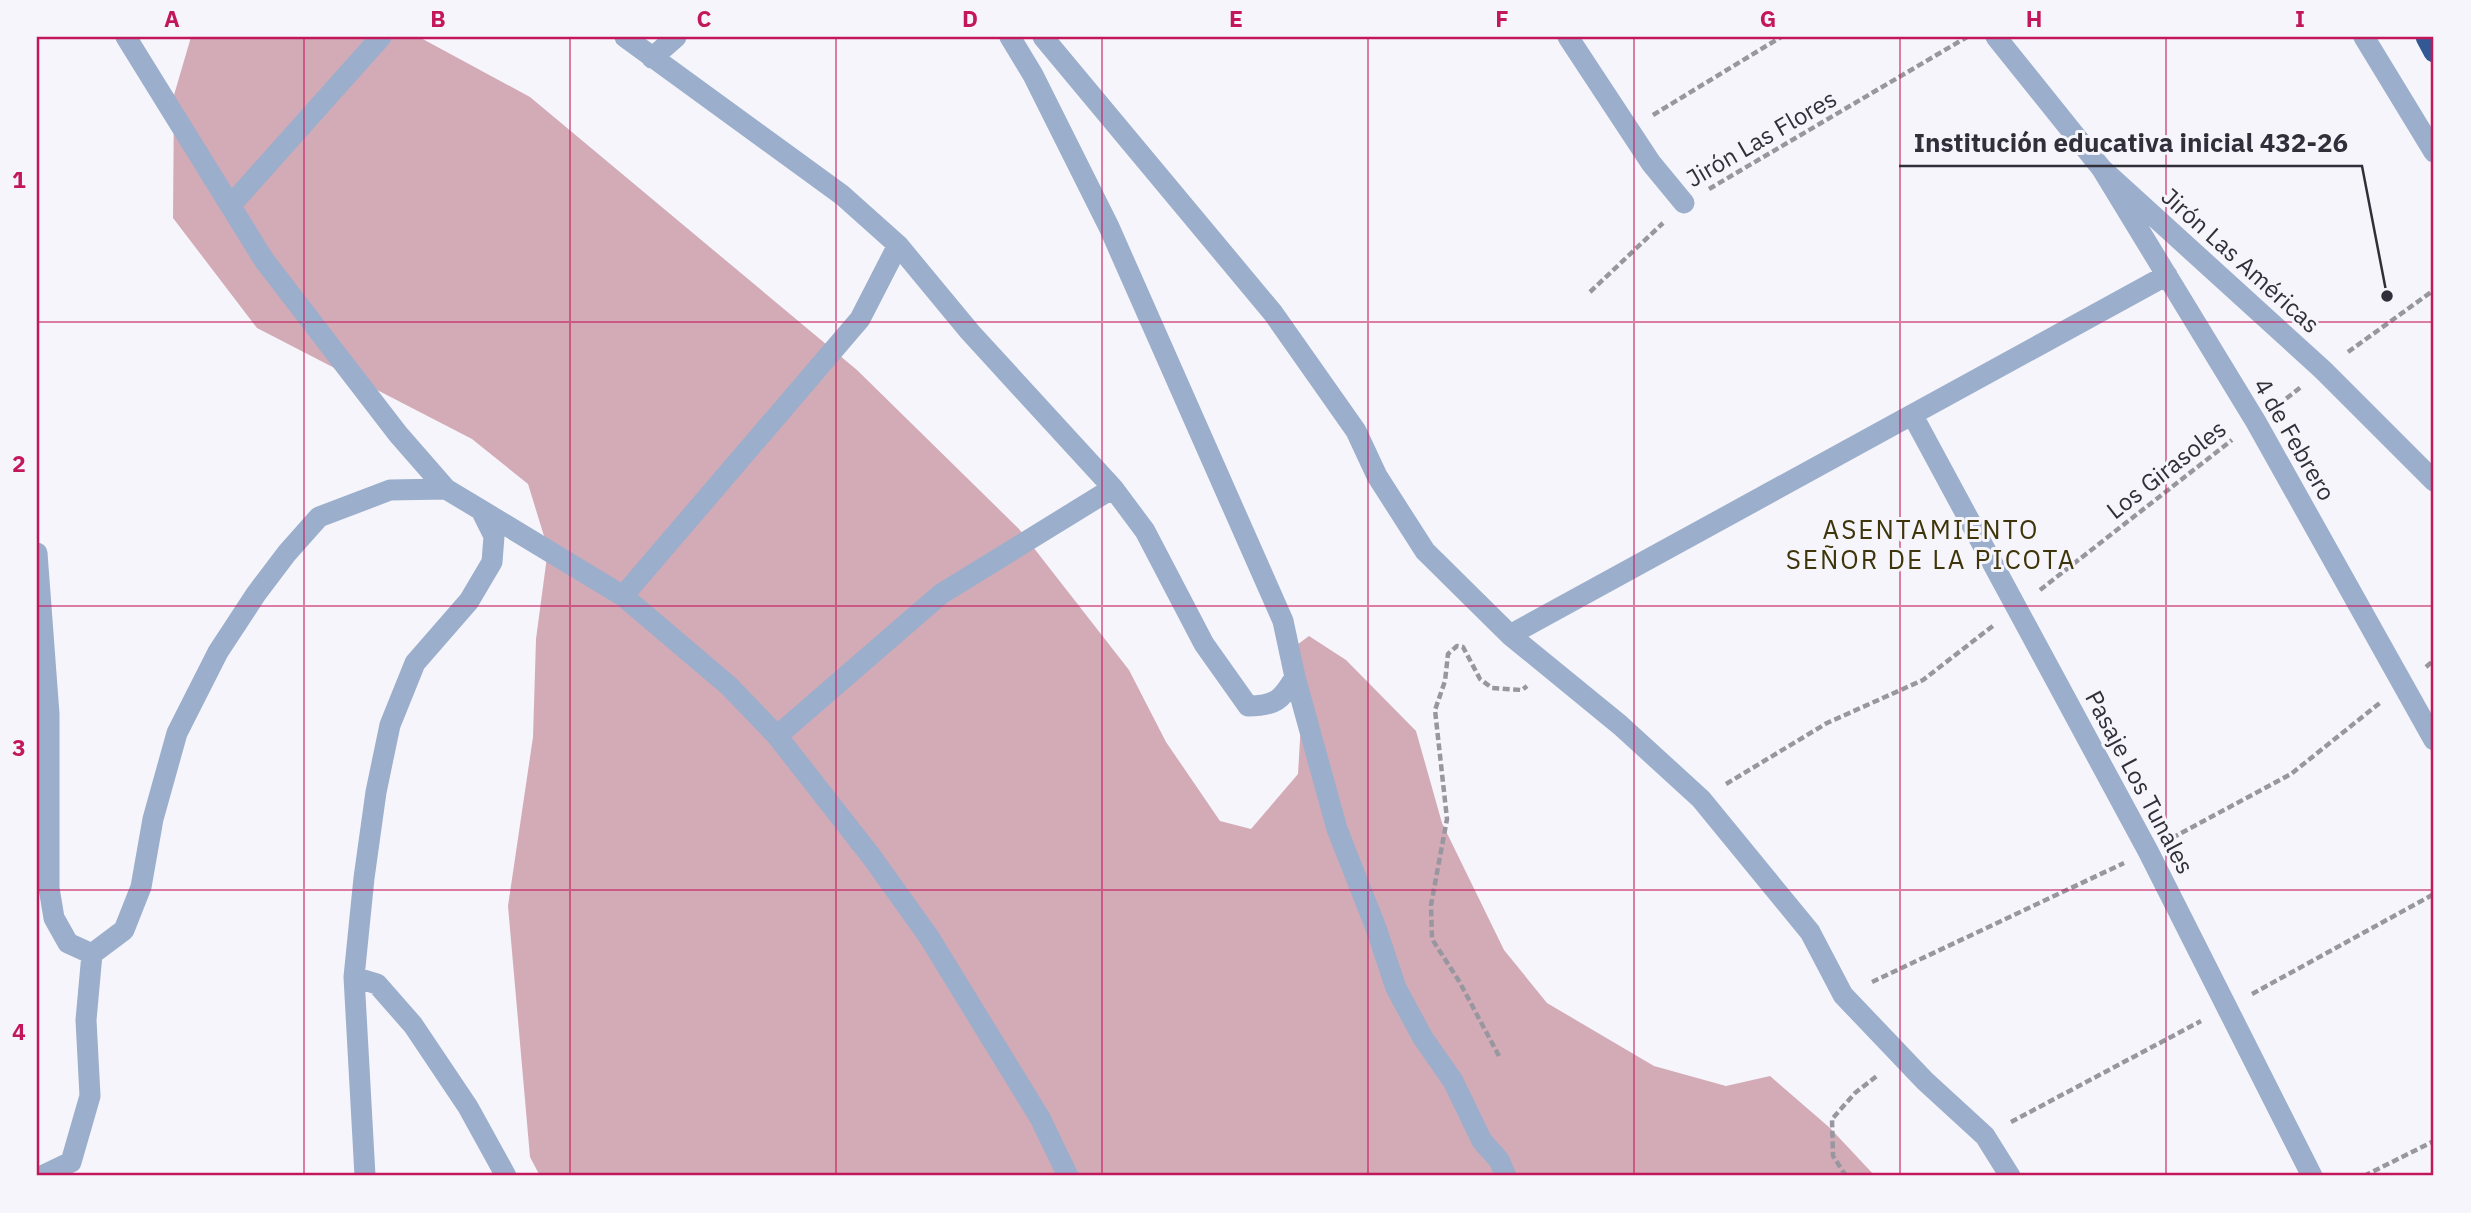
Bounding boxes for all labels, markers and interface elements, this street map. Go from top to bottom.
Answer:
text: A [164,3,180,33]
text: B [430,3,446,33]
text: C [697,3,712,33]
text: D [962,3,978,33]
text: E [1229,3,1243,33]
text: F [1495,3,1509,33]
text: G [1760,3,1776,33]
text: H [2026,3,2042,33]
text: I [2295,3,2305,33]
street label: Jirón Las Flores [1680,82,1842,194]
callout: Institución educativa inicial 432-26 [1899,119,2362,166]
text: Institución educativa inicial 432-26 [1914,125,2348,159]
text: 1 [12,164,26,194]
street label: Jirón Las Américas [2155,180,2327,340]
street label: 4 de Febrero [2247,372,2343,506]
street label: Los Girasoles [2100,412,2232,526]
text: 2 [12,448,26,478]
district label: ASENTAMIENTO SEÑOR DE LA PICOTA [1786,512,2076,576]
street label: Pasaje Los Tunales [2078,685,2202,879]
text: 3 [12,732,26,762]
text: 4 [12,1016,26,1046]

